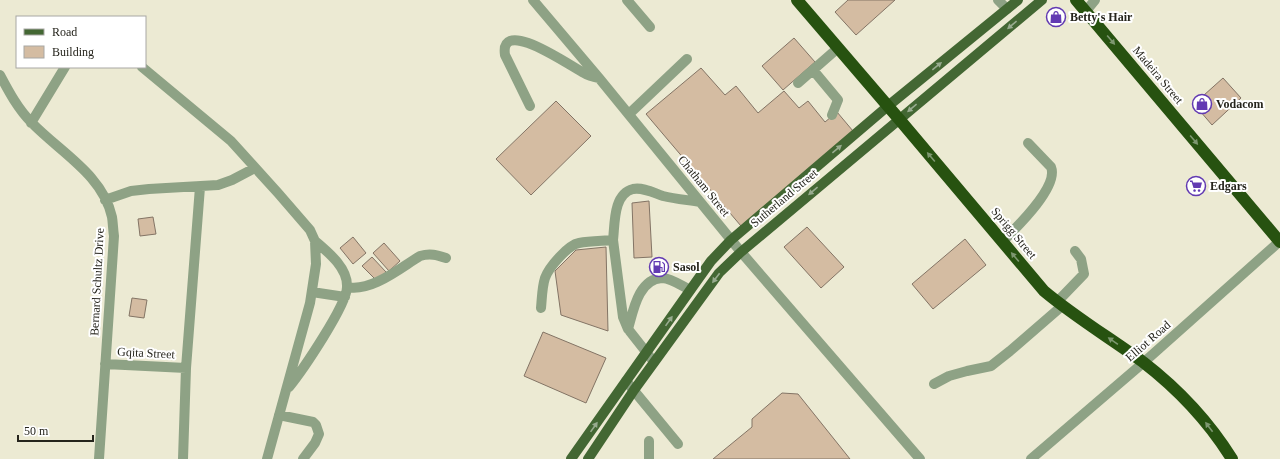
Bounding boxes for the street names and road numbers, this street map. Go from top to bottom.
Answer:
street label: Madeira Street [1130,43,1187,107]
street label: Chatham Street [675,153,733,220]
street label: Sutherland Street [748,166,821,230]
street label: Sprigg Street [988,204,1040,262]
street label: Bernard Schultz Drive [87,228,107,336]
street label: Elliot Road [1123,318,1173,364]
street label: Gqita Street [117,345,176,362]

